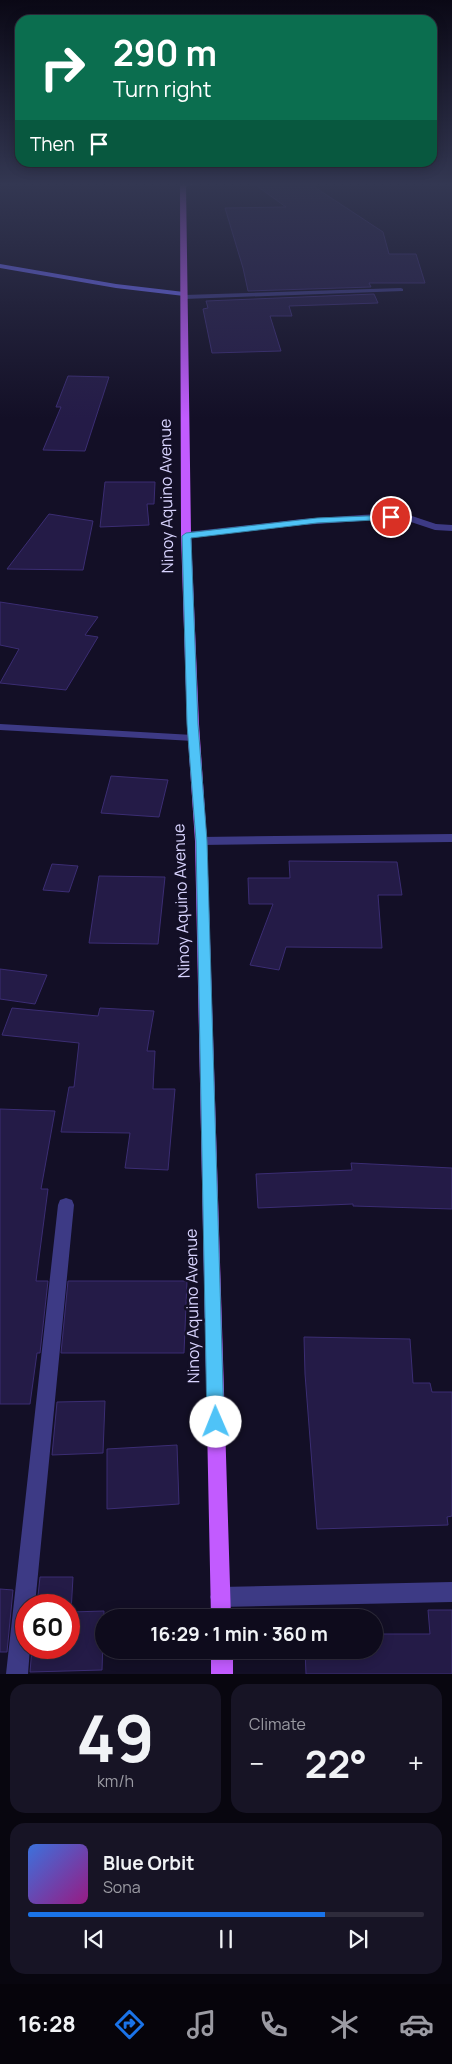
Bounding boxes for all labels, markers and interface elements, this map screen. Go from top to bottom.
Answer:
text: 290 m [113,29,217,77]
icon: right [30,35,95,100]
text: Turn right [113,74,211,104]
icon: arrive [85,130,113,158]
text: Then [30,131,75,157]
street label: Ninoy Aquino Avenue [154,418,178,574]
pin [370,496,412,538]
icon: arrive [377,503,405,531]
street label: Ninoy Aquino Avenue [167,823,195,979]
street label: Ninoy Aquino Avenue [180,1228,204,1384]
position arrow [189,1395,241,1447]
speed limit sign: 60 [15,1594,80,1659]
text: 16:29 · 1 min · 360 m [150,1621,328,1647]
text: 49 [76,1693,155,1782]
text: Climate [249,1713,306,1735]
text: 22° [305,1737,367,1789]
text: − [249,1744,264,1782]
text: + [408,1744,424,1782]
text: km/h [97,1770,134,1792]
text: Blue Orbit [103,1850,195,1876]
text: Sona [103,1876,141,1898]
icon: previous [80,1925,108,1953]
icon: pause [212,1925,240,1953]
icon: next [344,1925,372,1953]
icon: directions [112,2007,147,2042]
icon: music [184,2007,219,2042]
icon: phone [256,2007,291,2042]
icon: climate [327,2007,362,2042]
icon: car [399,2007,434,2042]
text: 16:28 [18,2009,76,2039]

